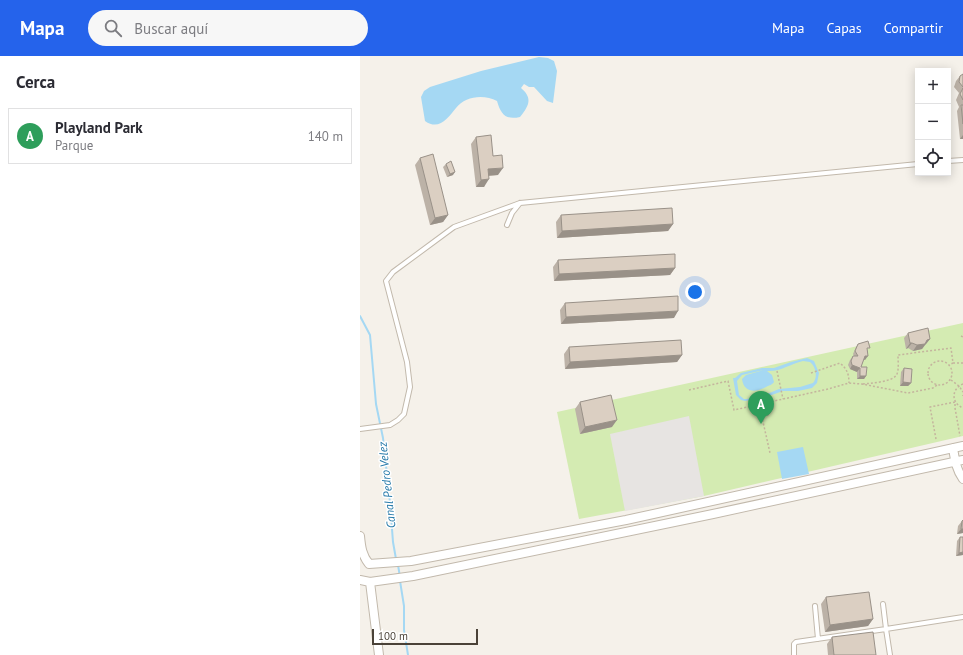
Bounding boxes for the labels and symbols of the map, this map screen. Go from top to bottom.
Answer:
your location [685,282,705,302]
pin: A [748,391,774,424]
water label: Canal Pedro Velez [374,440,398,529]
scale bar [372,627,478,646]

